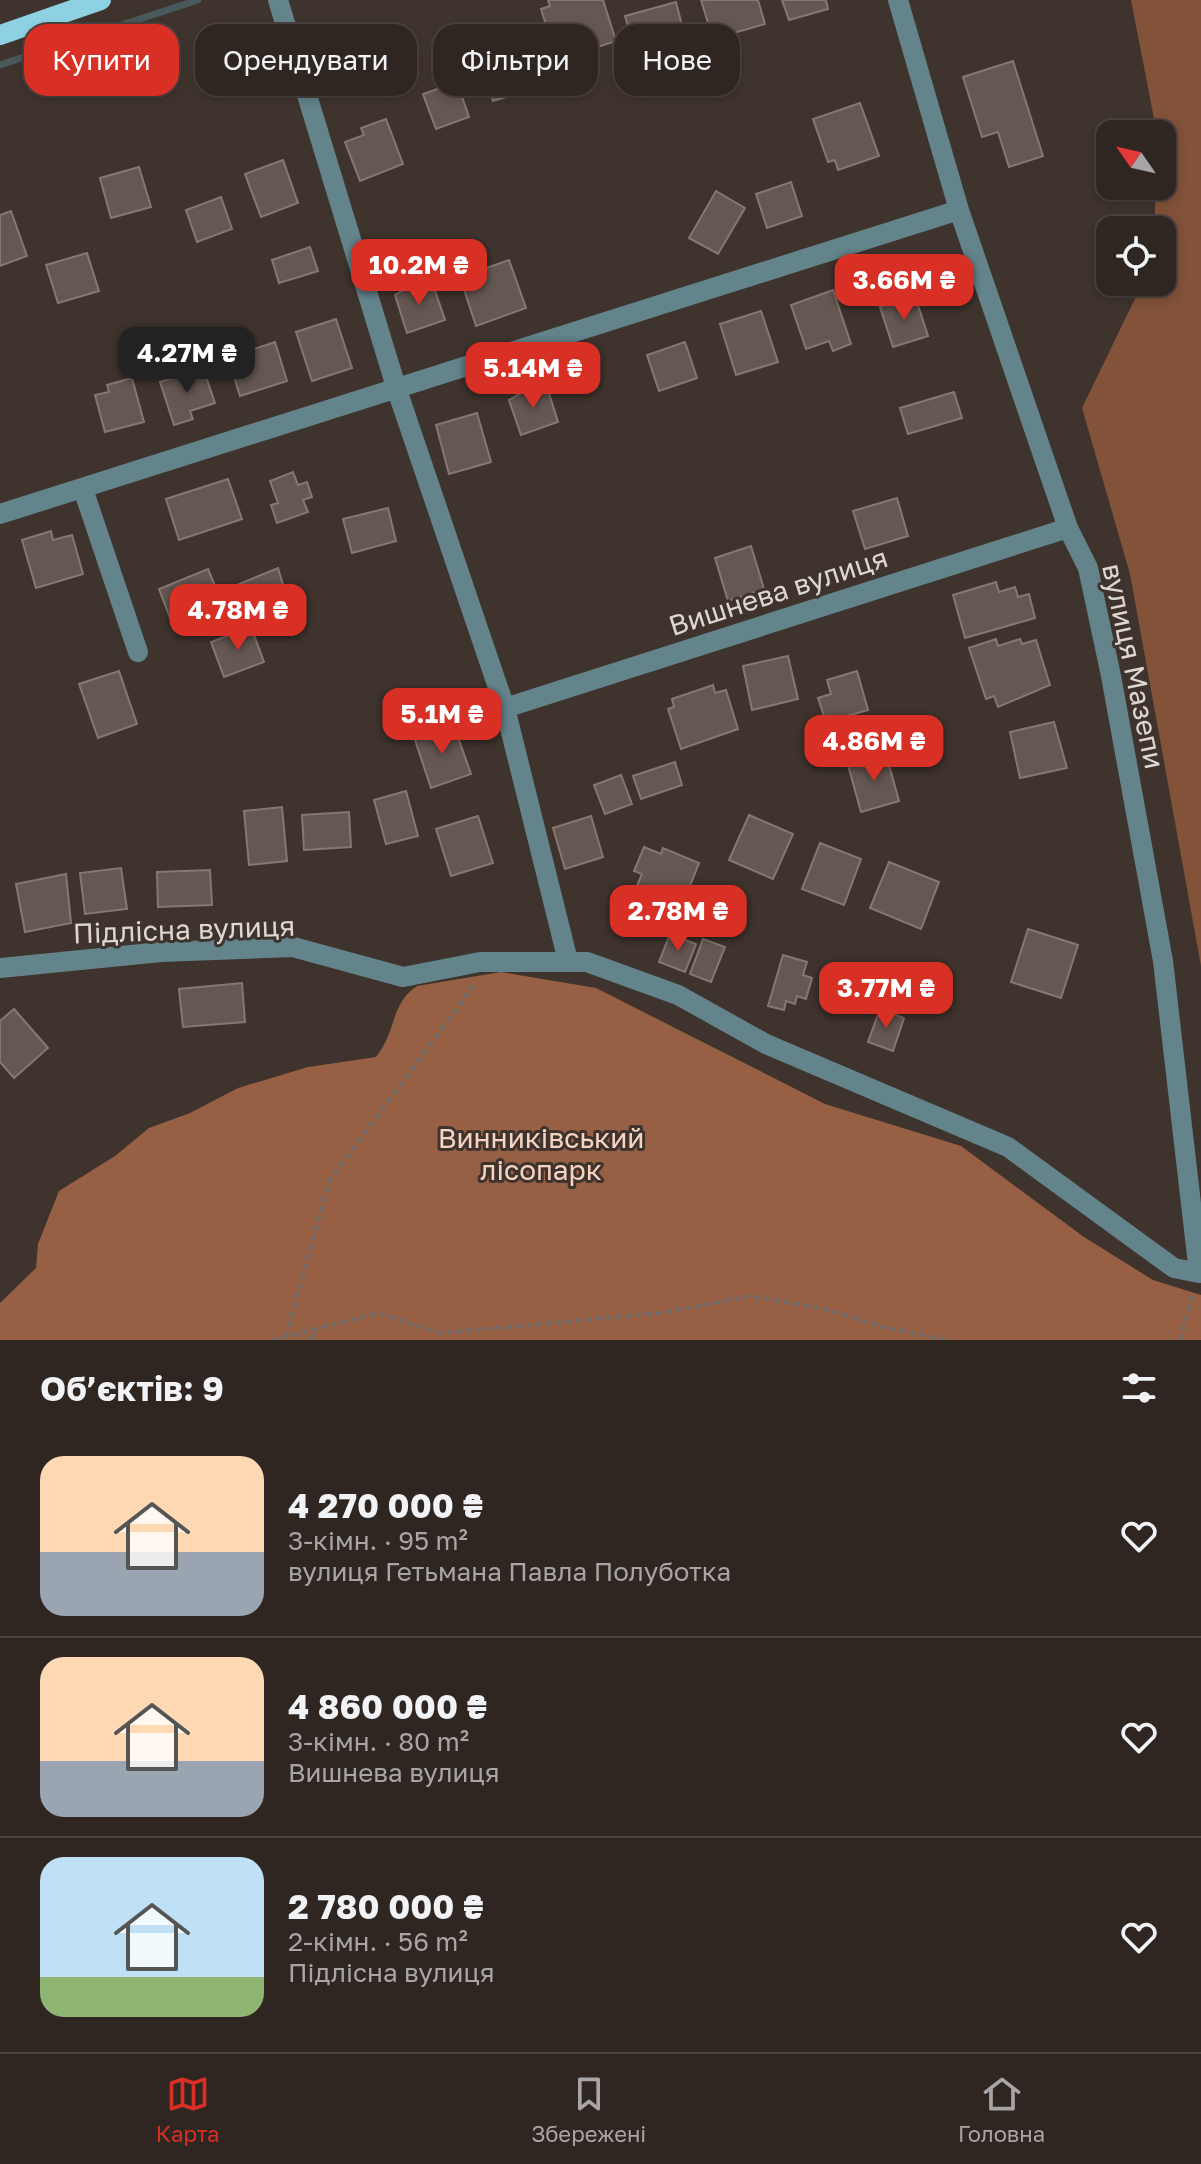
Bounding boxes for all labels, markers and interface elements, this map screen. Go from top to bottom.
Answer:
chip: Купити [24,24,179,96]
chip: Орендувати [195,24,417,96]
chip: Фільтри [433,24,598,96]
chip: Нове [614,24,740,96]
north arrow [1096,120,1176,200]
map controls [1096,120,1176,296]
button: locate [1096,216,1176,296]
pin: 10.2M ₴ [345,239,493,307]
text: 10.2M ₴ [369,249,469,280]
pin: 3.66M ₴ [830,254,978,322]
text: 3.66M ₴ [853,264,955,295]
pin: 4.27M ₴ [113,327,261,395]
text: 4.27M ₴ [137,337,237,368]
pin: 5.14M ₴ [459,342,607,410]
text: 5.14M ₴ [483,352,583,383]
street label: Вишнева вулиця [665,540,891,642]
street label: вулиця Мазепи [1096,560,1172,772]
pin: 4.78M ₴ [164,584,312,652]
text: 4.78M ₴ [188,594,288,625]
pin: 5.1M ₴ [377,688,507,756]
text: 5.1M ₴ [400,698,484,729]
pin: 4.86M ₴ [800,715,948,783]
text: 4.86M ₴ [822,725,926,756]
pin: 2.78M ₴ [604,885,752,953]
text: 2.78M ₴ [628,895,728,926]
street label: Підлісна вулиця [72,909,296,949]
pin: 3.77M ₴ [812,962,960,1030]
text: 3.77M ₴ [837,972,935,1003]
park label: Винниківський лісопарк [438,1121,644,1186]
icon: filters [1117,1366,1161,1410]
text: Об’єктів: 9 [40,1368,224,1408]
text: 4 270 000 ₴ [288,1485,483,1525]
icon: home [104,1488,200,1584]
icon: heart [1117,1514,1161,1558]
text: 3-кімн. · 95 m² [288,1525,468,1556]
text: вулиця Гетьмана Павла Полуботка [288,1556,731,1587]
text: 4 860 000 ₴ [288,1686,487,1726]
icon: home [104,1689,200,1785]
icon: heart [1117,1715,1161,1759]
text: 3-кімн. · 80 m² [288,1726,469,1757]
text: Вишнева вулиця [288,1757,500,1788]
text: 2 780 000 ₴ [288,1886,484,1926]
icon: home [104,1889,200,1985]
icon: heart [1117,1915,1161,1959]
text: 2-кімн. · 56 m² [288,1926,468,1957]
text: Підлісна вулиця [288,1957,495,1988]
tab: Карта [156,2072,220,2147]
tab: Збережені [531,2072,646,2147]
tab: Головна [958,2072,1045,2147]

